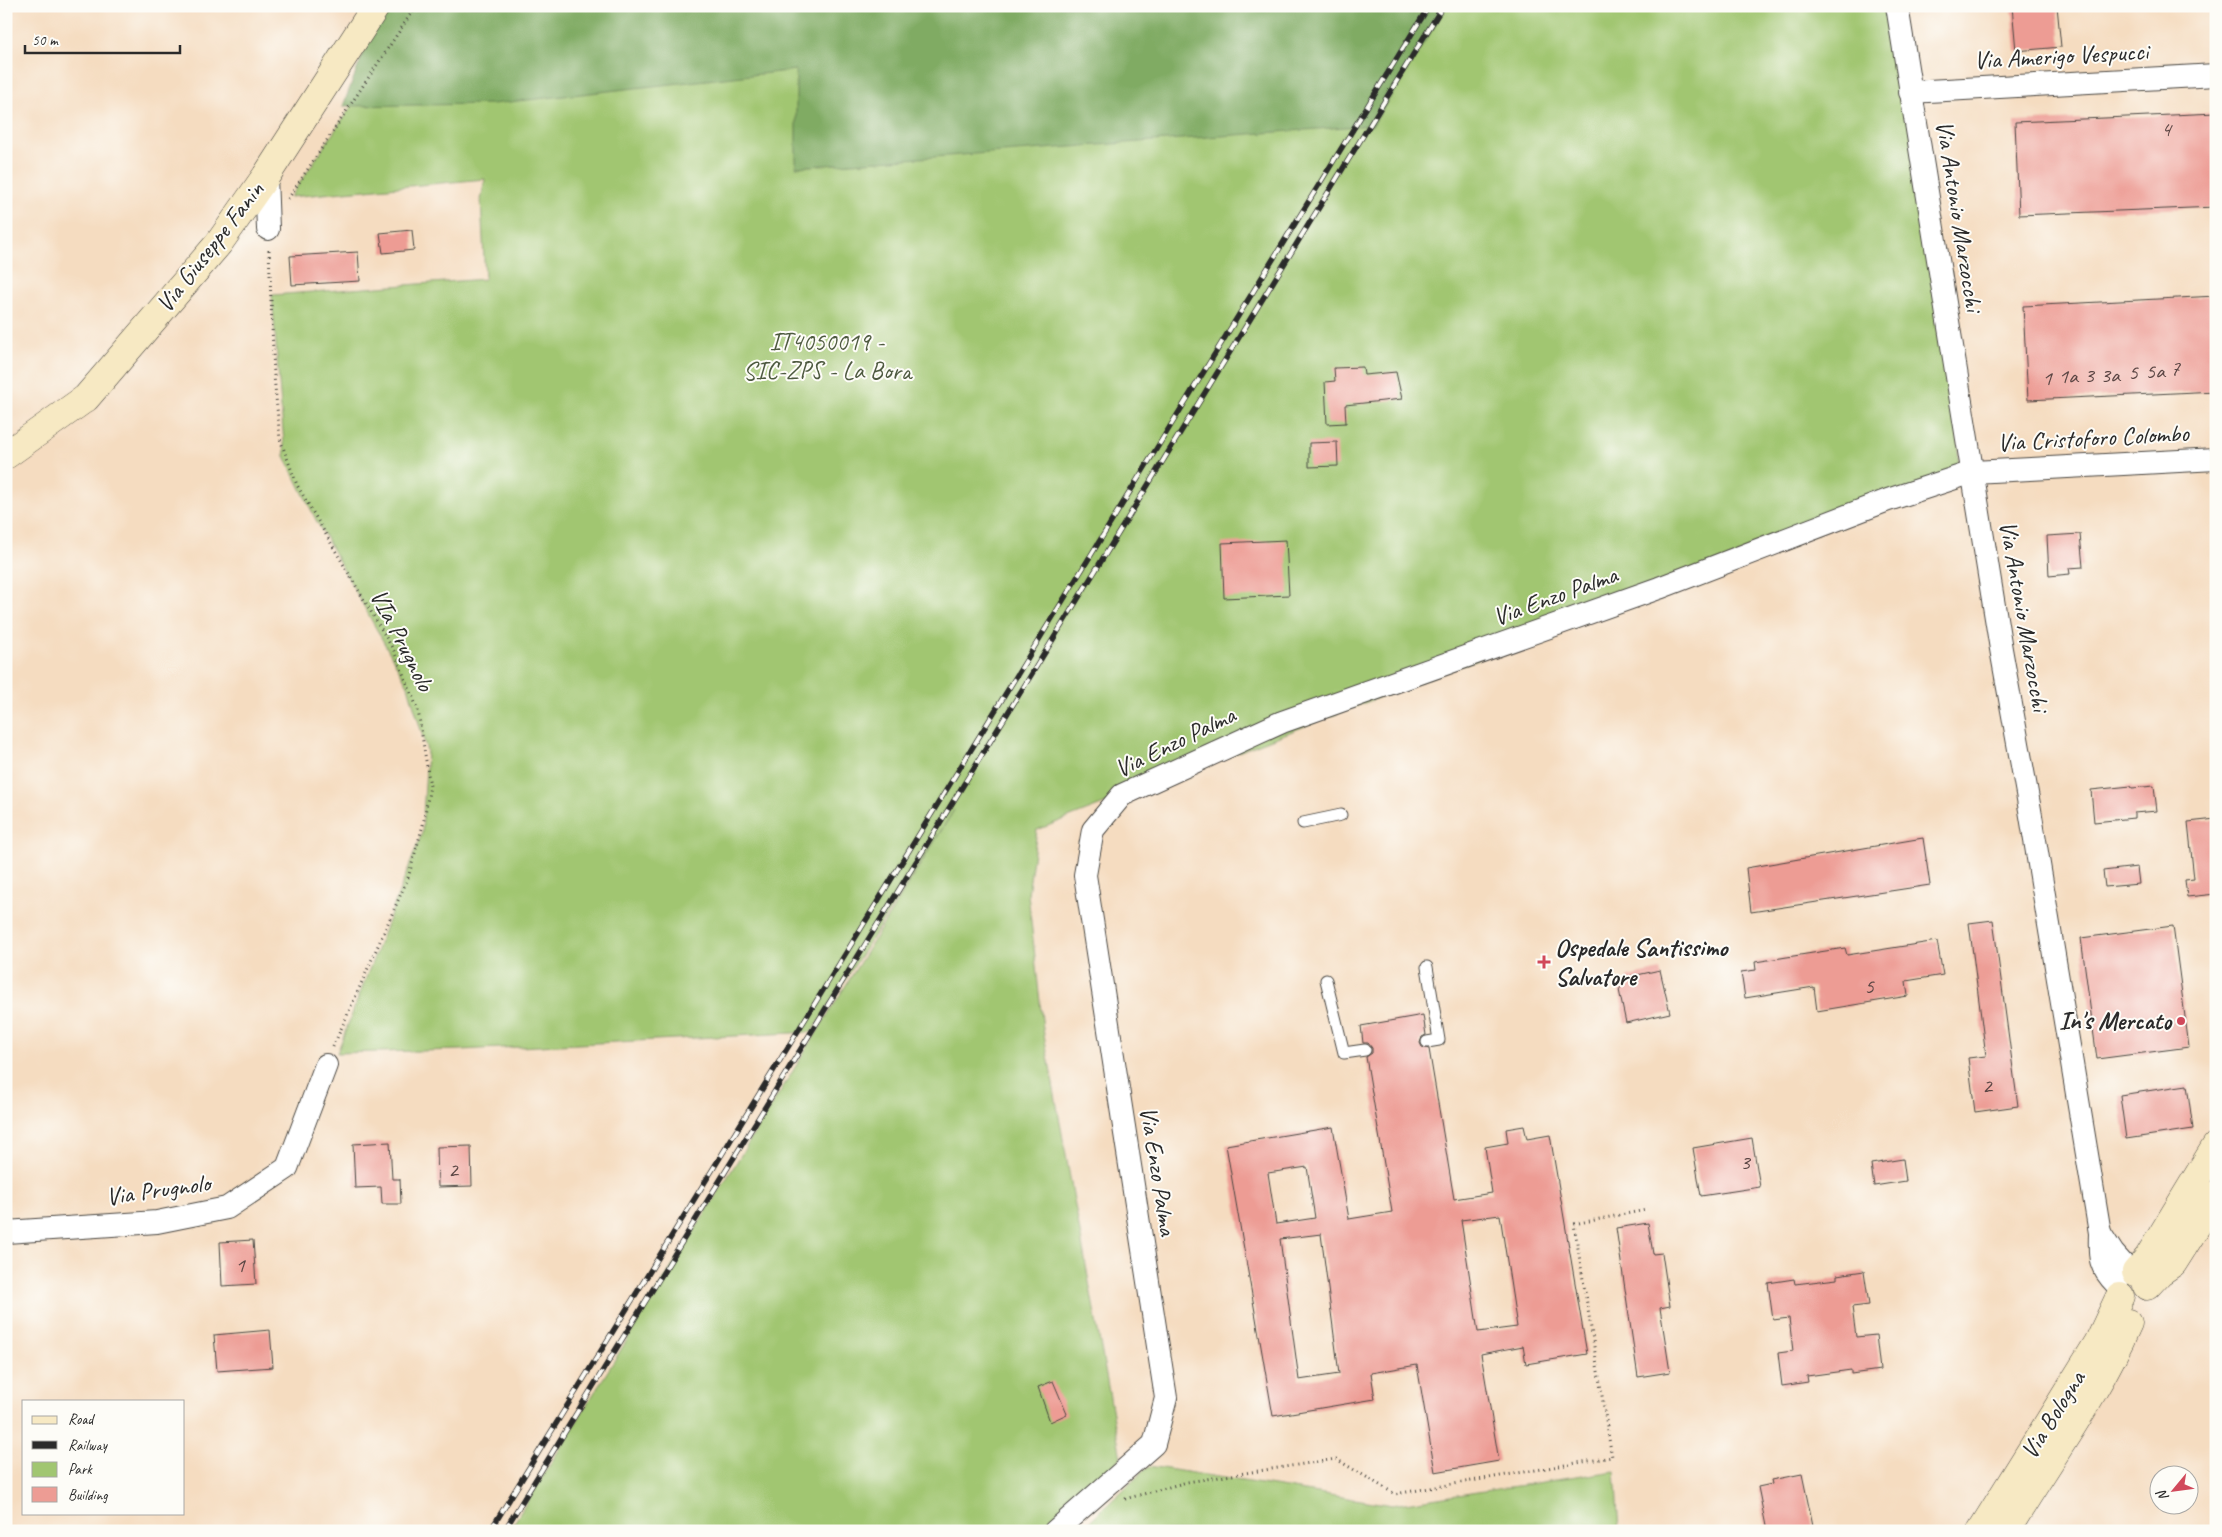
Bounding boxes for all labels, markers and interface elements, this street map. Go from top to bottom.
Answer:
scale bar [25,22,180,54]
text: 50 m [32,31,59,50]
street label: Via Amerigo Vespucci [1973,35,2152,77]
house number: 4 [2161,115,2173,143]
street label: Via Antonio Marzocchi [1928,118,1990,317]
street label: Via Giuseppe Fanin [149,174,272,319]
park label: IT4050019 - SIC-ZPS - La Bora [743,326,914,387]
house number: 7 [2170,354,2181,382]
house number: 5a [2145,357,2166,385]
house number: 5 [2128,358,2139,386]
house number: 3 [2084,361,2096,389]
house number: 3a [2100,361,2121,389]
house number: 1a [2058,362,2079,390]
house number: 1 [2042,364,2053,392]
street label: Via Cristoforo Colombo [1996,417,2191,459]
street label: Via Antonio Marzocchi [1992,518,2057,717]
street label: Via Enzo Palma [1488,558,1623,633]
street label: VIa Prugnolo [363,583,442,698]
street label: Via Enzo Palma [1110,698,1242,785]
place label: Ospedale Santissimo Salvatore [1555,932,1729,993]
marker: Ospedale Santissimo Salvatore [1537,955,1551,969]
house number: 5 [1864,972,1875,1000]
place label: In's Mercato [2059,1005,2173,1037]
marker: In's Mercato [2175,1015,2187,1027]
house number: 2 [1982,1072,1994,1100]
street label: Via Enzo Palma [1132,1104,1184,1240]
house number: 3 [1740,1148,1752,1176]
house number: 2 [448,1156,460,1184]
street label: Via Prugnolo [104,1166,215,1213]
house number: 1 [235,1251,246,1279]
street label: Via Bologna [2014,1363,2094,1465]
legend [22,1400,185,1514]
text: Road [68,1410,95,1429]
text: Railway [68,1436,109,1455]
text: Park [68,1460,93,1479]
north arrow [2150,1464,2200,1514]
text: Building [68,1486,108,1505]
text: N [2152,1486,2173,1504]

